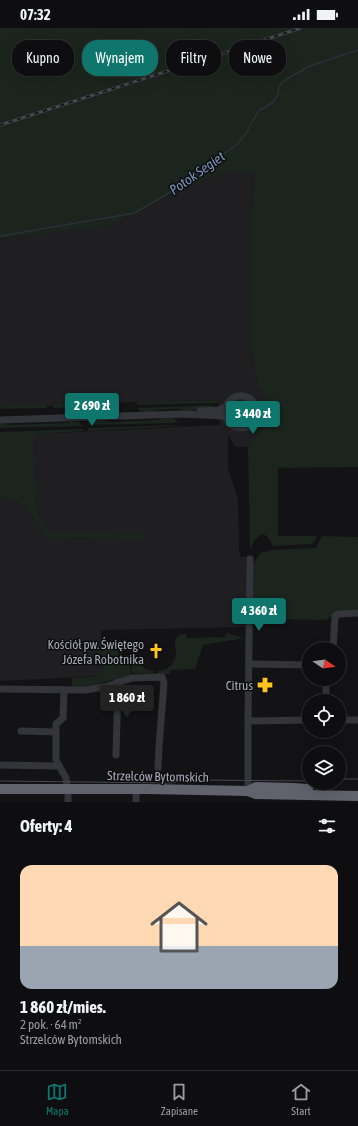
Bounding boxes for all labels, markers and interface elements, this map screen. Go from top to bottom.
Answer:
text: 07:32 [20,6,51,23]
chip: Kupno [12,40,74,76]
chip: Wynajem [82,40,158,76]
chip: Filtry [166,40,221,76]
chip: Nowe [229,40,286,76]
water label: Potok Segiet [166,148,228,198]
pin: 2 690 zł [51,393,133,427]
text: 2 690 zł [74,398,110,413]
pin: 3 440 zł [212,401,294,435]
text: 3 440 zł [235,406,271,421]
pin: 4 360 zł [218,598,300,632]
text: 4 360 zł [241,603,277,618]
place label: Kościół pw. Świętego Józefa Robotnika [48,637,144,667]
church icon: Kościół pw. Świętego Józefa Robotnika [147,642,165,660]
north arrow [302,642,346,686]
map controls [302,642,346,790]
pharmacy icon: Citrus [256,676,274,694]
place label: Citrus [226,678,253,693]
pin: 1 860 zł [86,685,168,719]
text: 1 860 zł [109,690,145,705]
button: locate [302,694,346,738]
button: layers [302,746,346,790]
street label: Strzelców Bytomskich [107,768,209,785]
icon: filters [316,815,338,837]
text: Oferty: 4 [20,816,72,836]
icon: home [143,891,215,963]
text: 1 860 zł/mies. [20,997,106,1017]
text: 2 pok. · 64 m² [20,1017,82,1032]
text: Strzelców Bytomskich [20,1032,122,1047]
tab: Mapa [46,1081,69,1117]
tab: Zapisane [161,1081,198,1117]
tab: Start [290,1081,312,1117]

